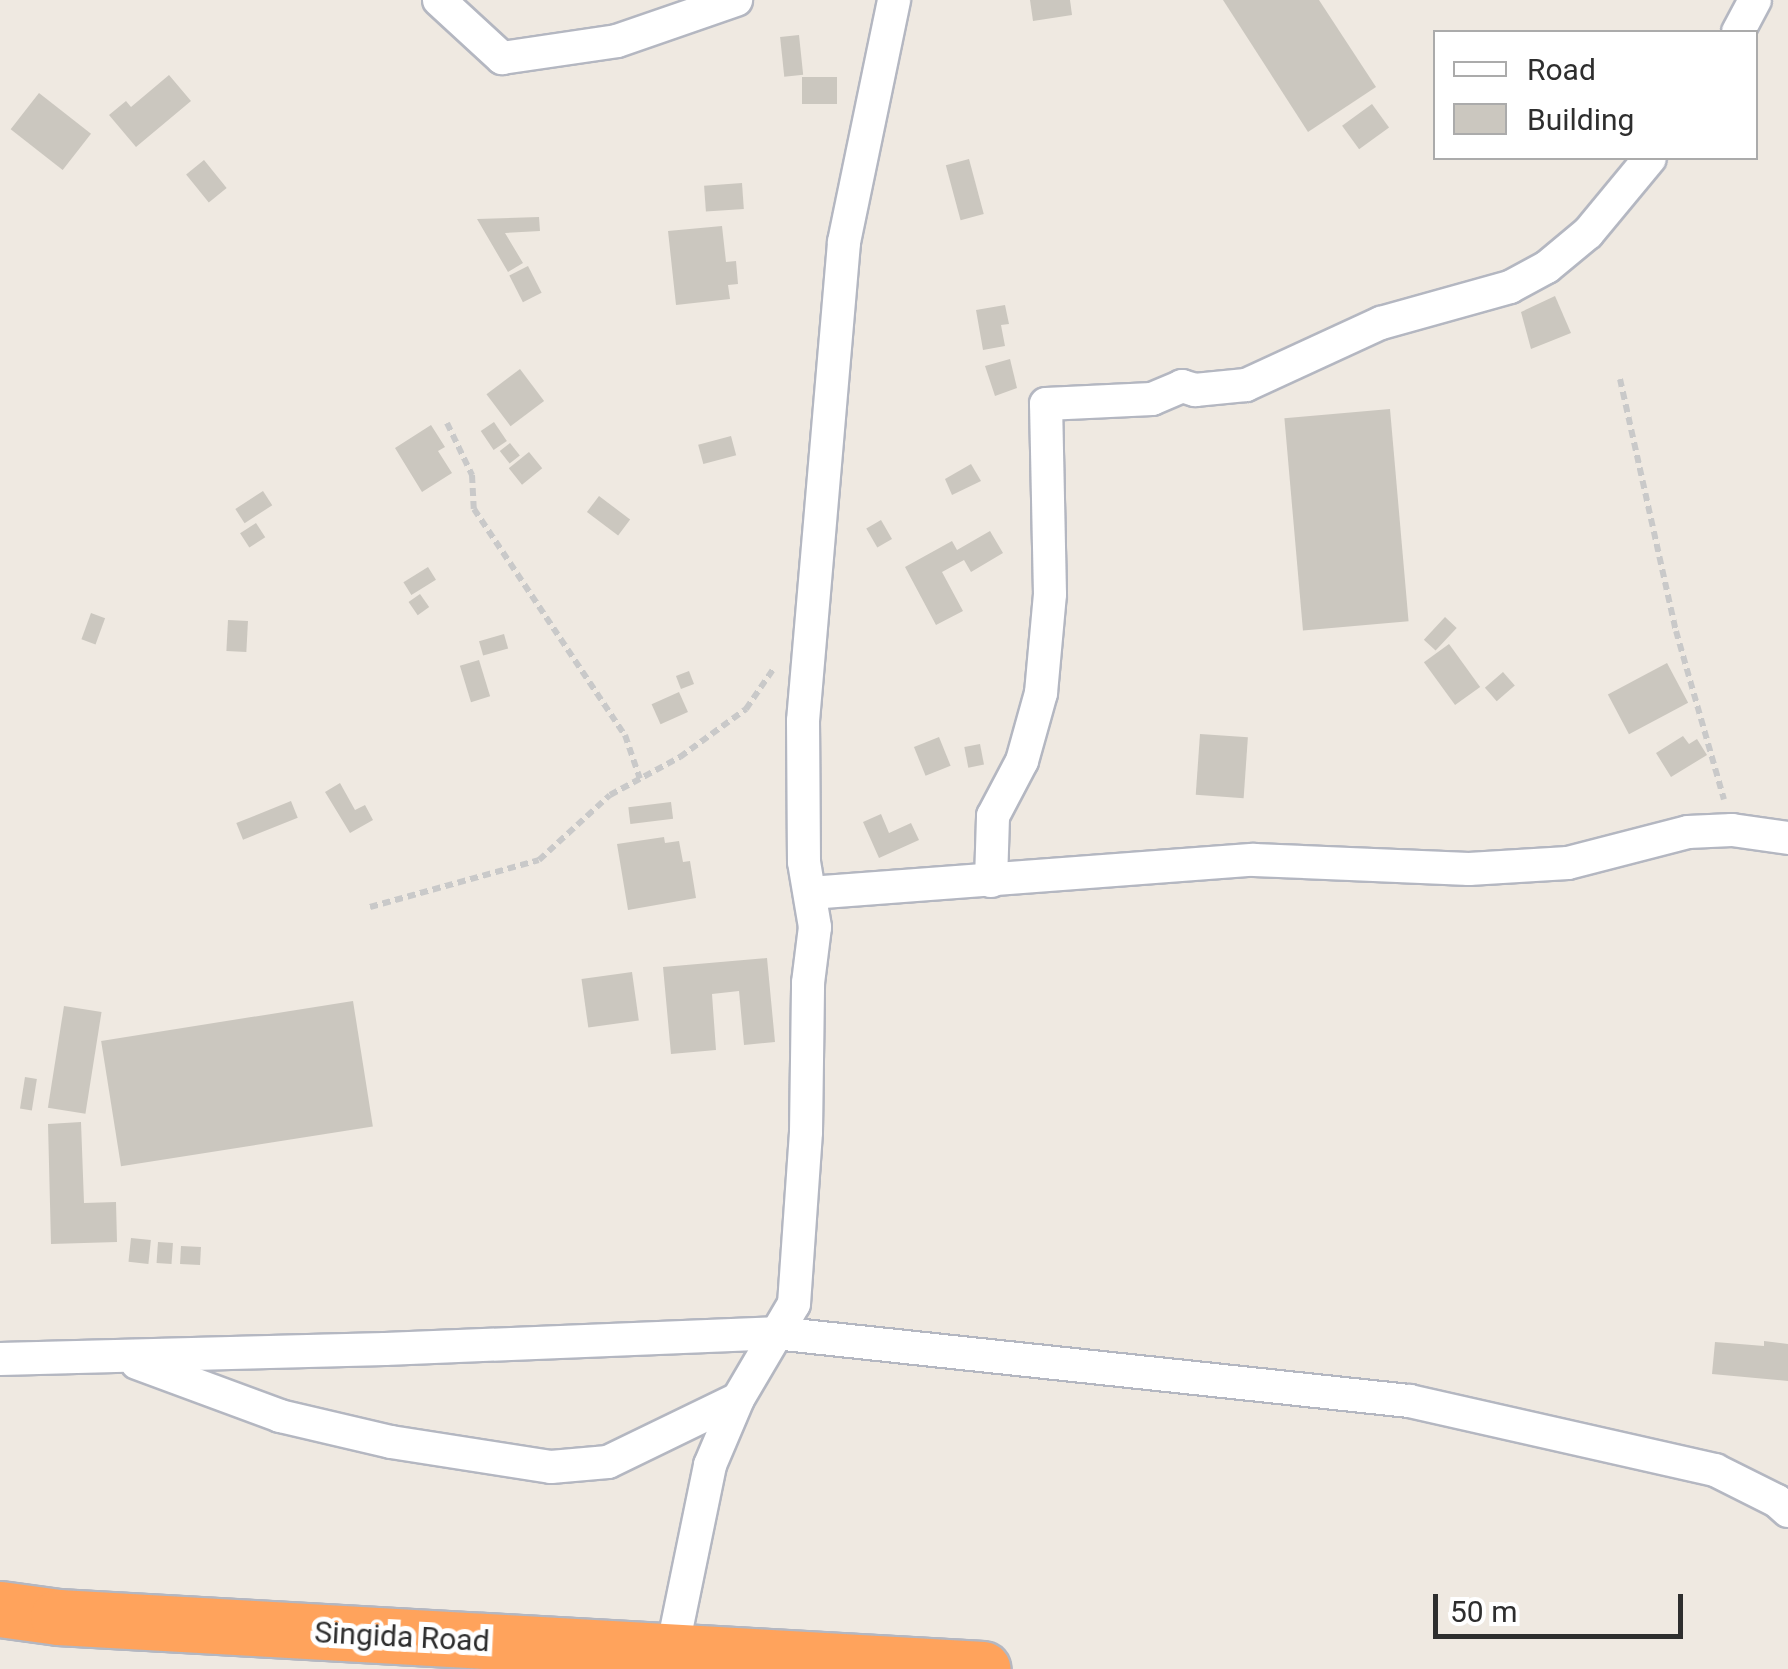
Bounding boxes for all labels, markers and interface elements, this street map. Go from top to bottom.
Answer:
legend [1433,30,1758,160]
text: Road [1527,52,1596,87]
text: Building [1527,102,1634,137]
scale bar [1438,1574,1688,1636]
text: 50 m [1450,1594,1517,1629]
street label: Singida Road [314,1614,490,1660]

